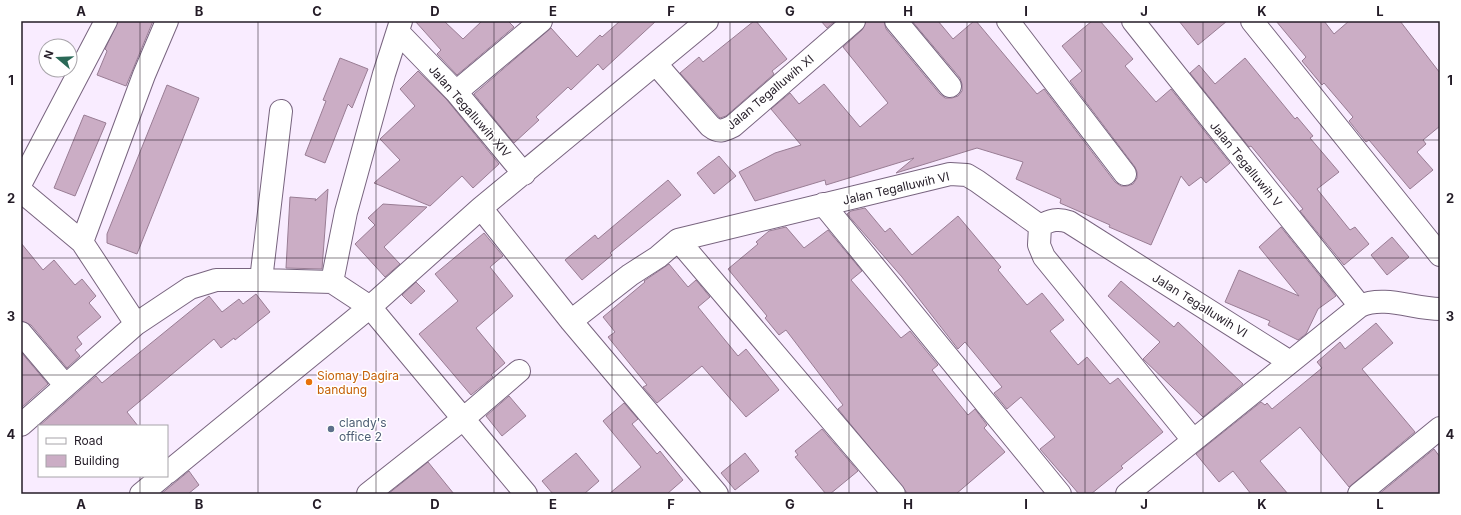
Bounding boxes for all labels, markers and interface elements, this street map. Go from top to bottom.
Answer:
text: A [76,3,86,19]
text: B [195,3,204,19]
text: C [312,3,322,19]
text: D [430,3,440,19]
text: E [549,3,557,19]
text: F [667,3,675,19]
text: G [785,3,795,19]
text: H [903,3,913,19]
text: I [1024,3,1028,19]
text: J [1140,3,1148,19]
text: K [1257,3,1267,19]
text: L [1376,3,1384,19]
north arrow [38,38,78,78]
text: N [41,48,57,61]
street label: Jalan Tegalluwih XI [723,51,817,133]
street label: Jalan Tegalluwih XIV [426,62,514,160]
text: 1 [8,72,14,88]
text: 1 [1447,72,1453,88]
street label: Jalan Tegalluwih V [1207,118,1285,210]
street label: Jalan Tegalluwih VI [841,168,951,208]
text: 2 [7,190,15,206]
text: 2 [1446,190,1454,206]
street label: Jalan Tegalluwih VI [1150,270,1250,340]
text: 3 [7,308,15,324]
text: 3 [1446,308,1454,324]
place label: Siomay Dagira bandung [317,368,399,397]
marker: Siomay Dagira bandung [304,377,314,387]
place label: clandy's office 2 [339,415,387,444]
marker: clandy's office 2 [326,424,336,434]
legend [38,425,168,477]
text: 4 [7,426,16,442]
text: 4 [1446,426,1455,442]
text: Road [74,433,103,448]
text: Building [74,453,119,468]
text: A [76,496,86,512]
text: B [195,496,204,512]
text: C [312,496,322,512]
text: D [430,496,440,512]
text: E [549,496,557,512]
text: F [667,496,675,512]
text: G [785,496,795,512]
text: H [903,496,913,512]
text: I [1024,496,1028,512]
text: J [1140,496,1148,512]
text: K [1257,496,1267,512]
text: L [1376,496,1384,512]

